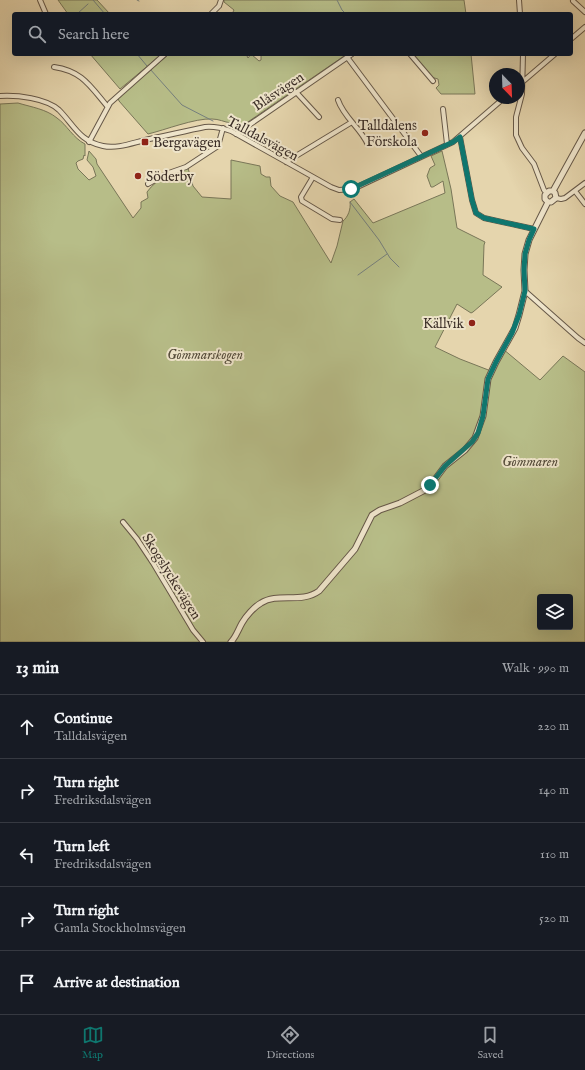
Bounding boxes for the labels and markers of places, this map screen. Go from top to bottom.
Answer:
place label: Talldalens Förskola [358,117,418,151]
marker: Talldalens Förskola [420,128,430,138]
place label: Bergavägen [153,134,222,152]
marker: Bergavägen [140,137,150,147]
place label: Söderby [146,168,194,186]
marker: Söderby [133,171,143,181]
place label: Källvik [423,315,465,333]
marker: Källvik [467,318,477,328]

